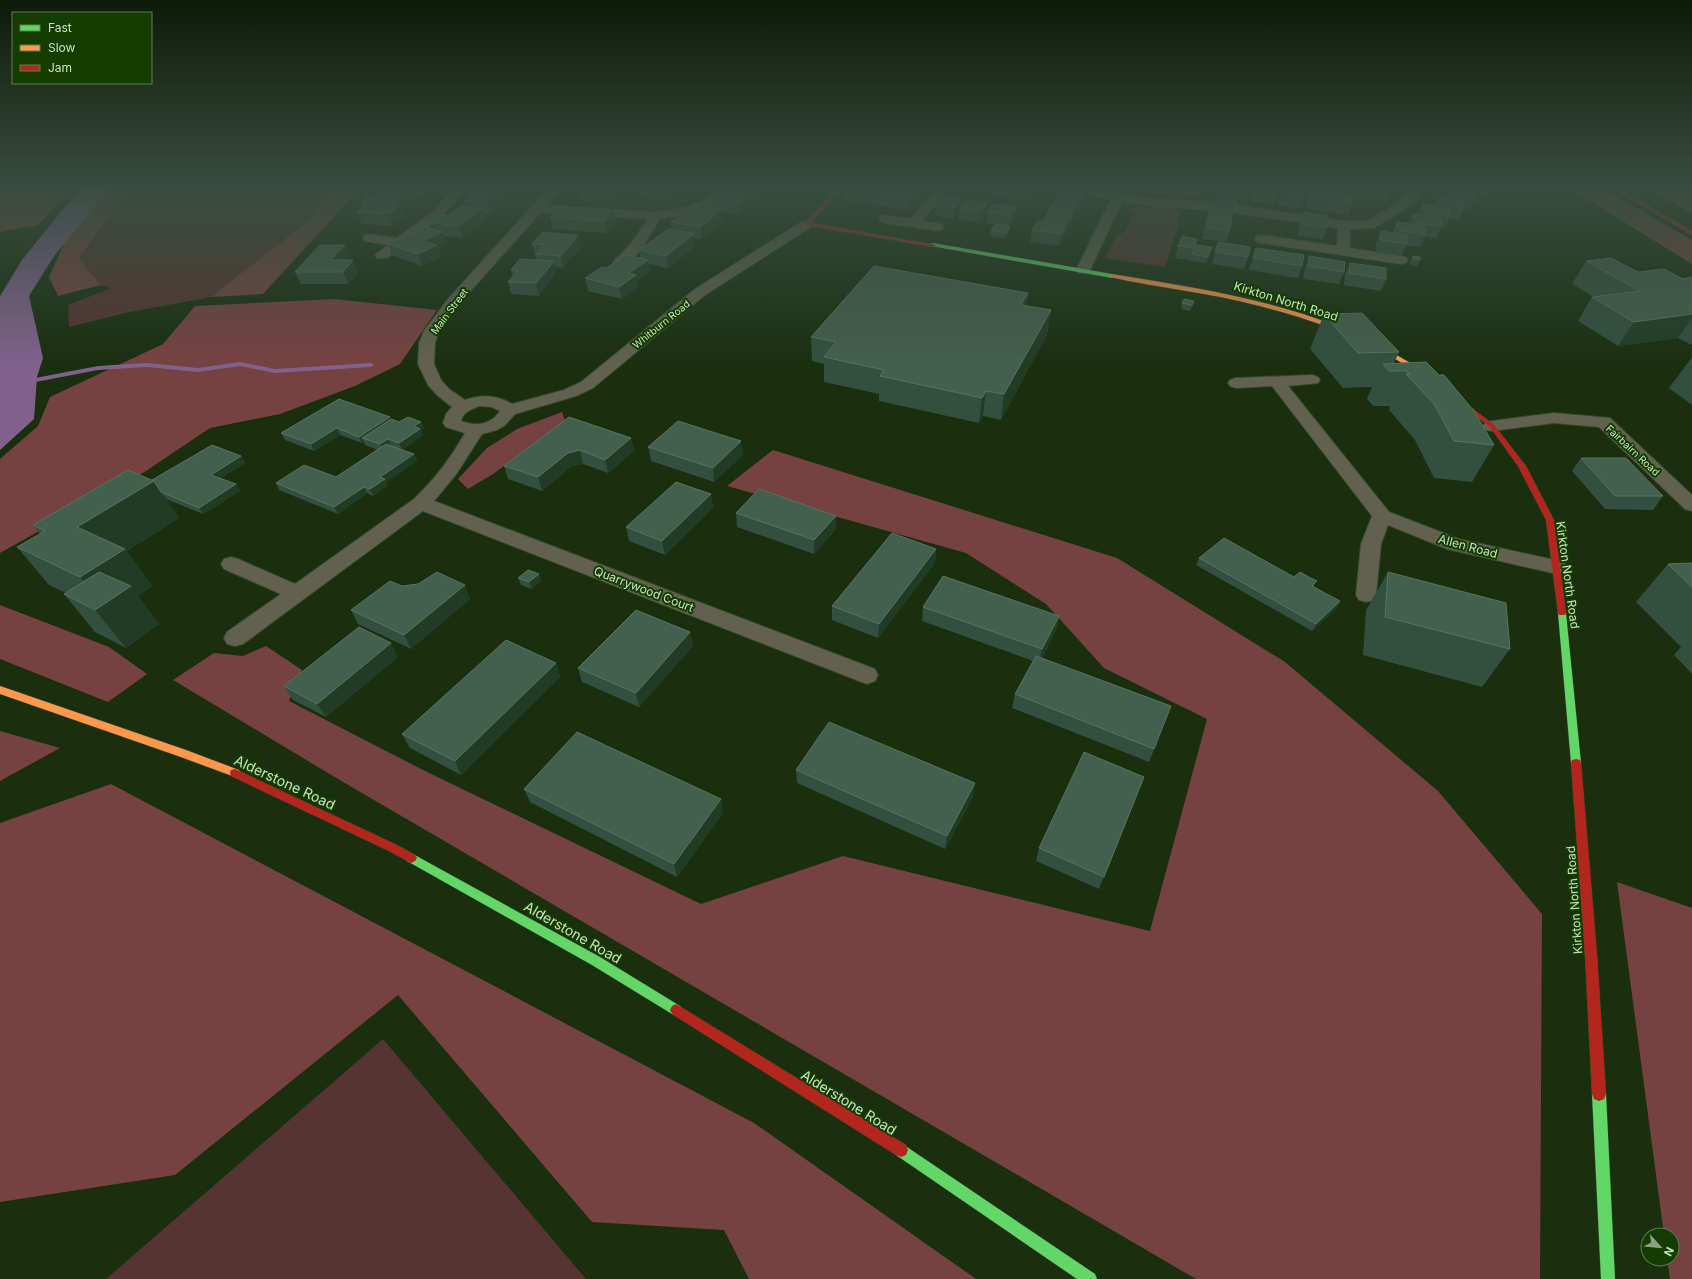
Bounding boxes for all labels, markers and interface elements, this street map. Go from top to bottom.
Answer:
legend [12,12,152,84]
text: Fast [48,20,72,35]
text: Slow [48,40,76,55]
text: Jam [48,60,72,75]
street label: Kirkton North Road [1232,278,1340,324]
street label: Main Street [428,285,470,336]
street label: Whitburn Road [630,297,692,351]
street label: Fairbairn Road [1604,422,1662,478]
street label: Kirkton North Road [1553,520,1583,630]
street label: Allen Road [1437,531,1499,561]
street label: Quarrywood Court [592,563,696,615]
street label: Alderstone Road [232,751,338,813]
street label: Kirkton North Road [1563,846,1585,954]
street label: Alderstone Road [521,897,625,967]
street label: Alderstone Road [798,1066,900,1138]
north arrow [1640,1227,1680,1267]
text: N [1661,1245,1677,1258]

